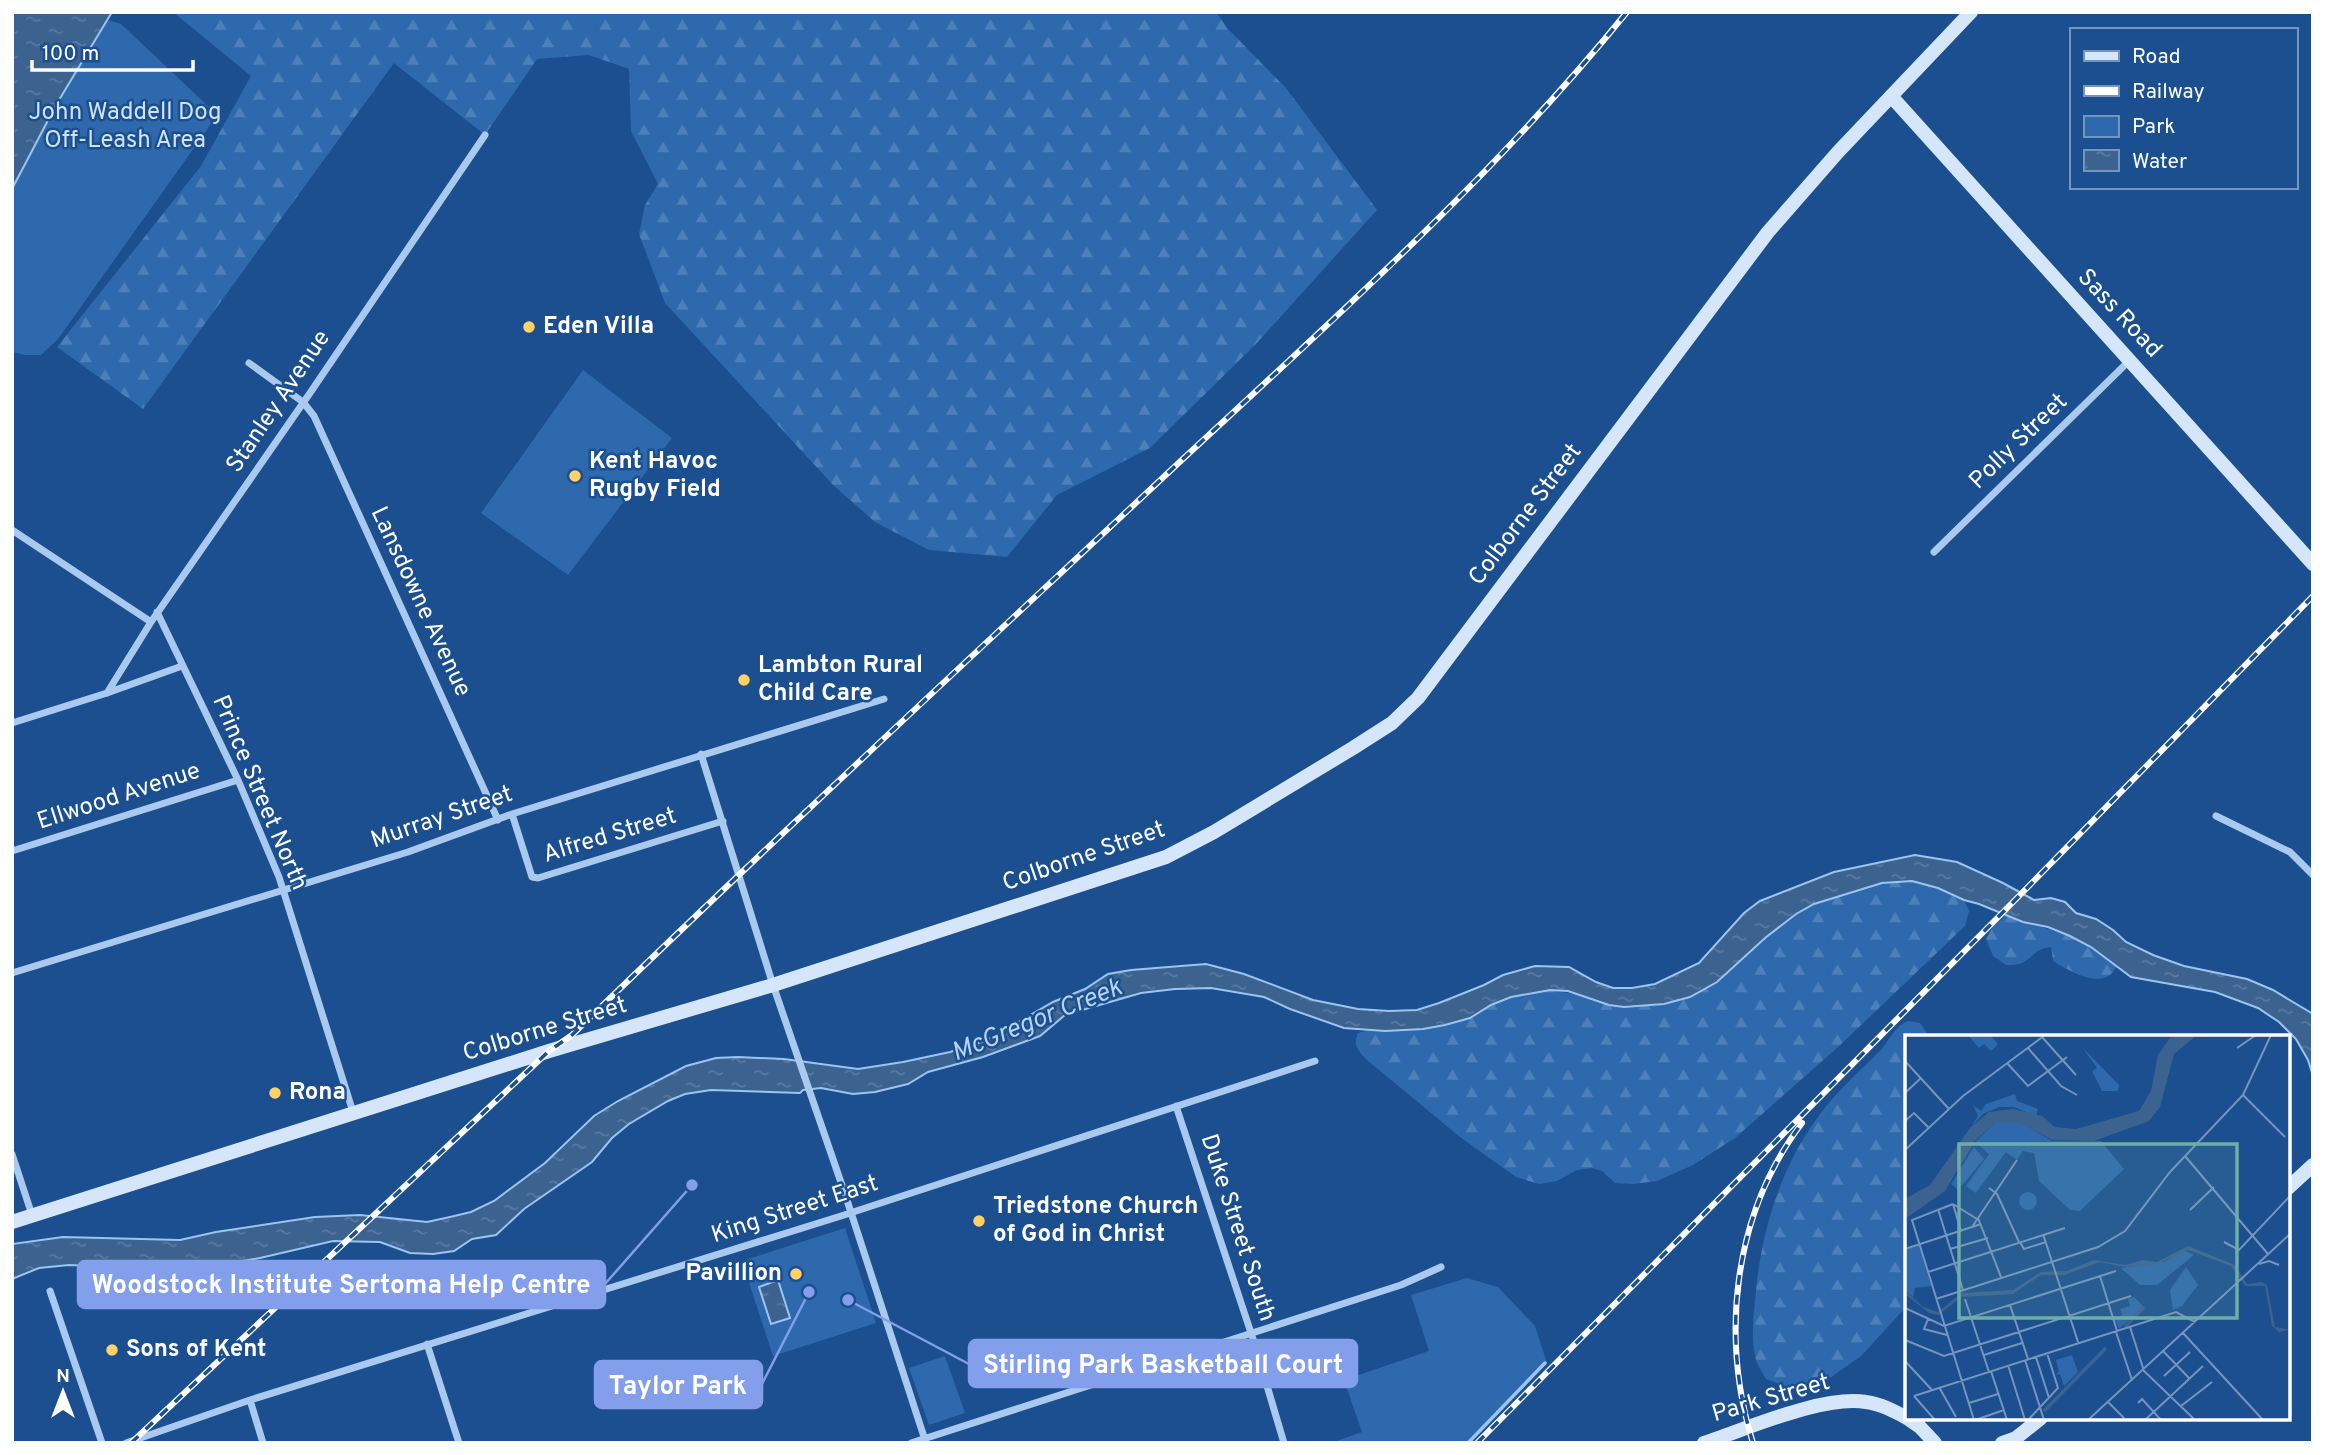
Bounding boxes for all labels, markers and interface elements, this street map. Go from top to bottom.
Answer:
scale bar [32,28,192,72]
legend [2070,28,2297,189]
text: 100 m [42,41,99,68]
text: Road [2132,44,2181,71]
text: Railway [2132,79,2205,106]
park label: John Waddell Dog Off-Leash Area [28,98,222,156]
text: Park [2132,114,2175,141]
text: Water [2132,149,2187,176]
street label: Sass Road [2070,263,2168,365]
place label: Eden Villa [543,312,654,342]
marker: Eden Villa [521,319,537,335]
street label: Stanley Avenue [220,325,338,479]
street label: Polly Street [1963,388,2075,496]
street label: Colborne Street [1463,438,1589,592]
place label: Kent Havoc Rugby Field [589,447,721,505]
marker: Kent Havoc Rugby Field [567,468,583,484]
street label: Lansdowne Avenue [363,502,477,702]
place label: Lambton Rural Child Care [758,651,923,709]
marker: Lambton Rural Child Care [736,672,752,688]
street label: Prince Street North [204,691,314,895]
street label: Ellwood Avenue [34,756,204,838]
street label: Murray Street [367,780,517,856]
street label: Alfred Street [540,802,680,870]
street label: Colborne Street [999,815,1169,899]
water label: McGregor Creek [947,971,1128,1070]
street label: Colborne Street [459,991,631,1069]
inset map [1905,1035,2290,1420]
place label: Rona [289,1078,346,1108]
marker: Rona [267,1085,283,1101]
street label: Duke Street South [1193,1131,1281,1325]
street label: King Street East [708,1169,882,1251]
place label: Triedstone Church of God in Christ [993,1192,1198,1250]
marker: Triedstone Church of God in Christ [971,1213,987,1229]
place label: Pavillion [686,1259,782,1289]
callout: Woodstock Institute Sertoma Help Centre [78,1261,605,1308]
marker: Pavillion [788,1266,804,1282]
text: Woodstock Institute Sertoma Help Centre [91,1270,591,1303]
place label: Sons of Kent [126,1335,266,1365]
callout: Stirling Park Basketball Court [969,1340,1357,1387]
marker: Sons of Kent [104,1342,120,1358]
text: Stirling Park Basketball Court [983,1350,1343,1383]
north arrow [28,1357,98,1427]
callout: Taylor Park [595,1361,762,1408]
text: N [56,1365,70,1389]
street label: Park Street [1709,1368,1833,1430]
text: Taylor Park [609,1371,747,1404]

